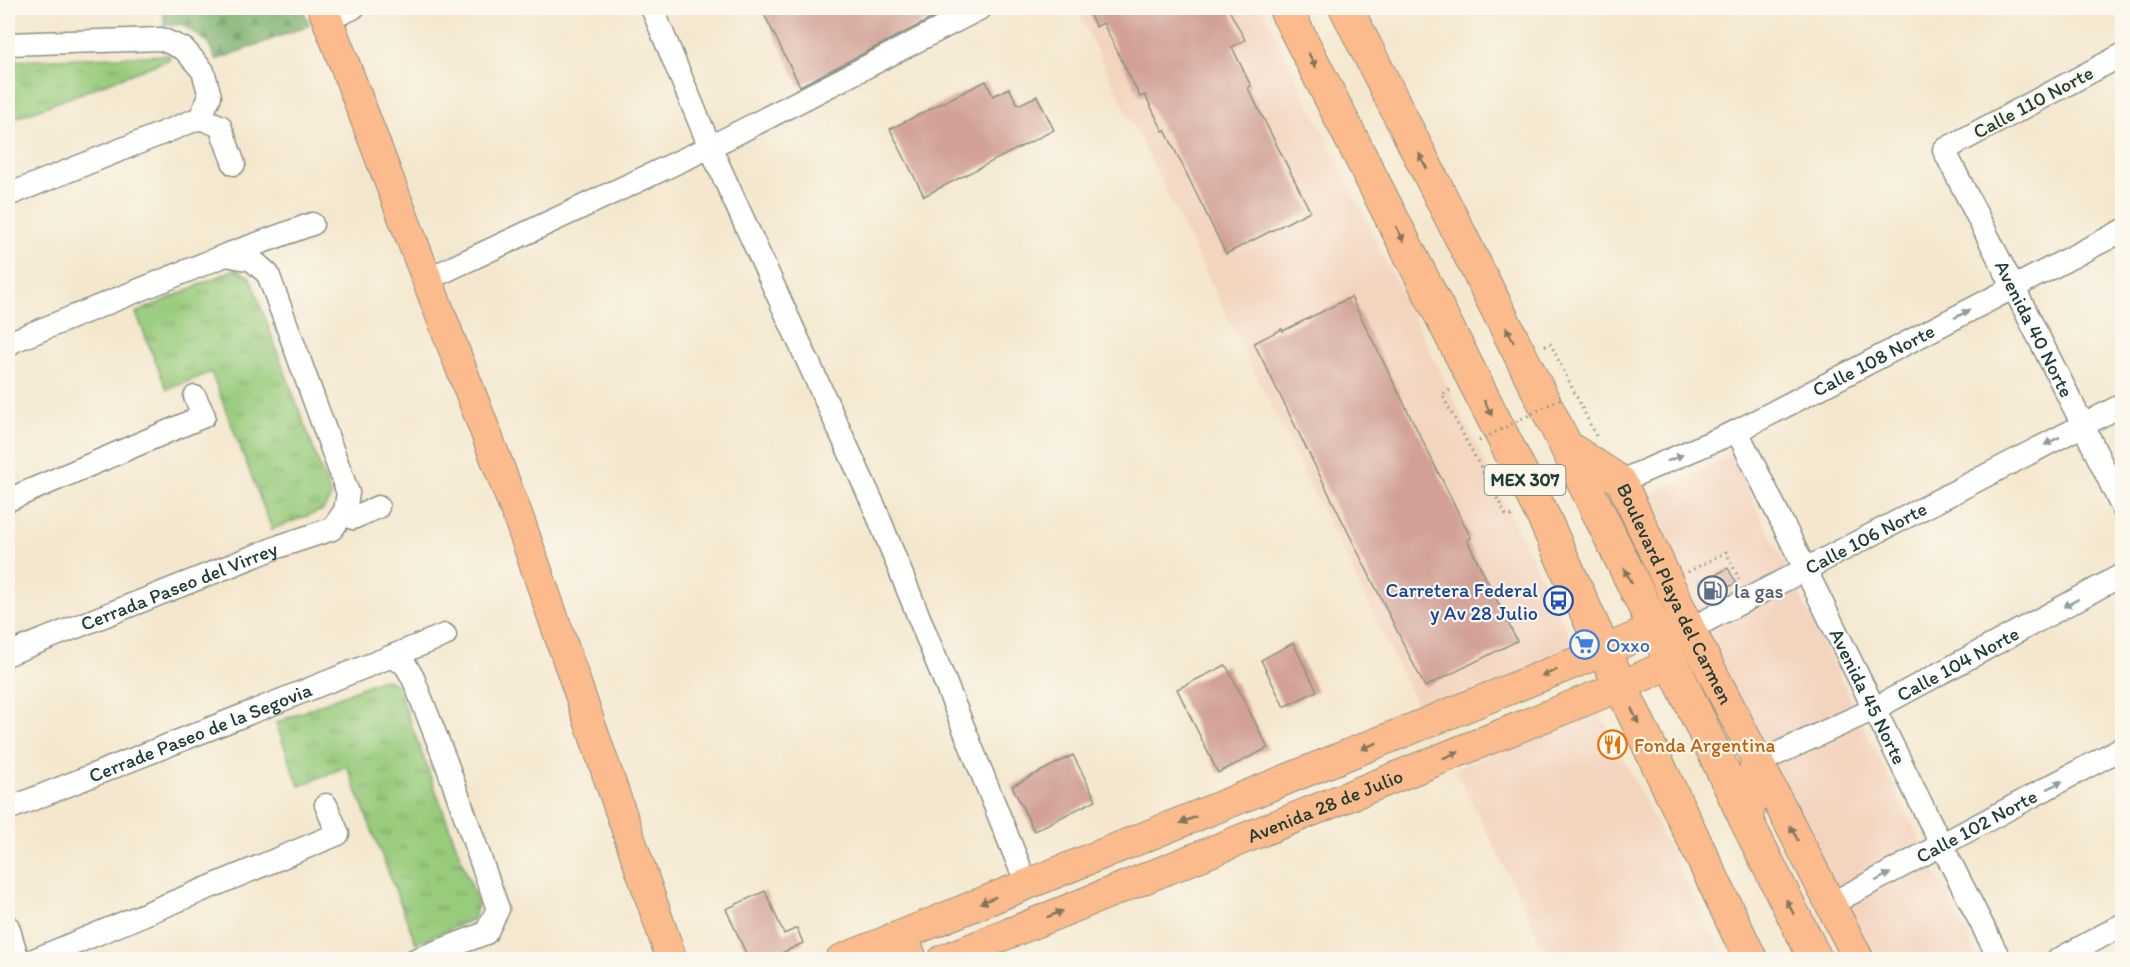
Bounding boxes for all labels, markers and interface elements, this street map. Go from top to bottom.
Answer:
one-way arrow [1307,51,1316,68]
street label: Calle 110 Norte [1969,60,2097,144]
one-way arrow [1418,153,1428,170]
one-way arrow [1395,225,1405,242]
street label: Avenida 40 Norte [1990,256,2079,401]
one-way arrow [1953,309,1970,319]
street label: Calle 108 Norte [1808,319,1939,402]
one-way arrow [1505,327,1515,344]
one-way arrow [1483,399,1493,416]
one-way arrow [2043,436,2061,446]
one-way arrow [1666,453,1684,462]
road number: MEX 307 [1484,465,1565,495]
street label: Boulevard Playa del Carmen [1612,479,1738,708]
street label: Calle 106 Norte [1801,496,1931,579]
street label: Cerrada Paseo del Virrey [77,536,281,636]
one-way arrow [1624,567,1633,584]
fuel station icon: la gas [1697,575,1729,607]
place label: Carretera Federal y Av 28 Julio [1386,578,1538,625]
place label: la gas [1734,579,1784,603]
bus stop icon: Carretera Federal y Av 28 Julio [1543,585,1575,617]
one-way arrow [2062,598,2079,608]
street label: Calle 104 Norte [1892,621,2023,707]
street label: Avenida 45 Norte [1824,624,1912,768]
supermarket icon: Oxxo [1569,629,1601,661]
place label: Oxxo [1606,633,1650,657]
one-way arrow [1540,668,1558,678]
street label: Cerrade Paseo de la Segovia [85,677,316,788]
one-way arrow [1631,708,1640,725]
restaurant icon: Fonda Argentina [1597,729,1629,761]
place label: Fonda Argentina [1634,733,1775,757]
one-way arrow [1359,742,1377,752]
one-way arrow [1442,750,1460,760]
street label: Avenida 28 de Julio [1244,763,1406,848]
one-way arrow [2047,780,2064,790]
street label: Calle 102 Norte [1912,784,2041,868]
one-way arrow [1179,816,1197,825]
one-way arrow [1789,824,1799,841]
one-way arrow [1875,872,1892,882]
one-way arrow [978,896,996,906]
one-way arrow [1785,898,1795,915]
one-way arrow [1047,909,1065,919]

